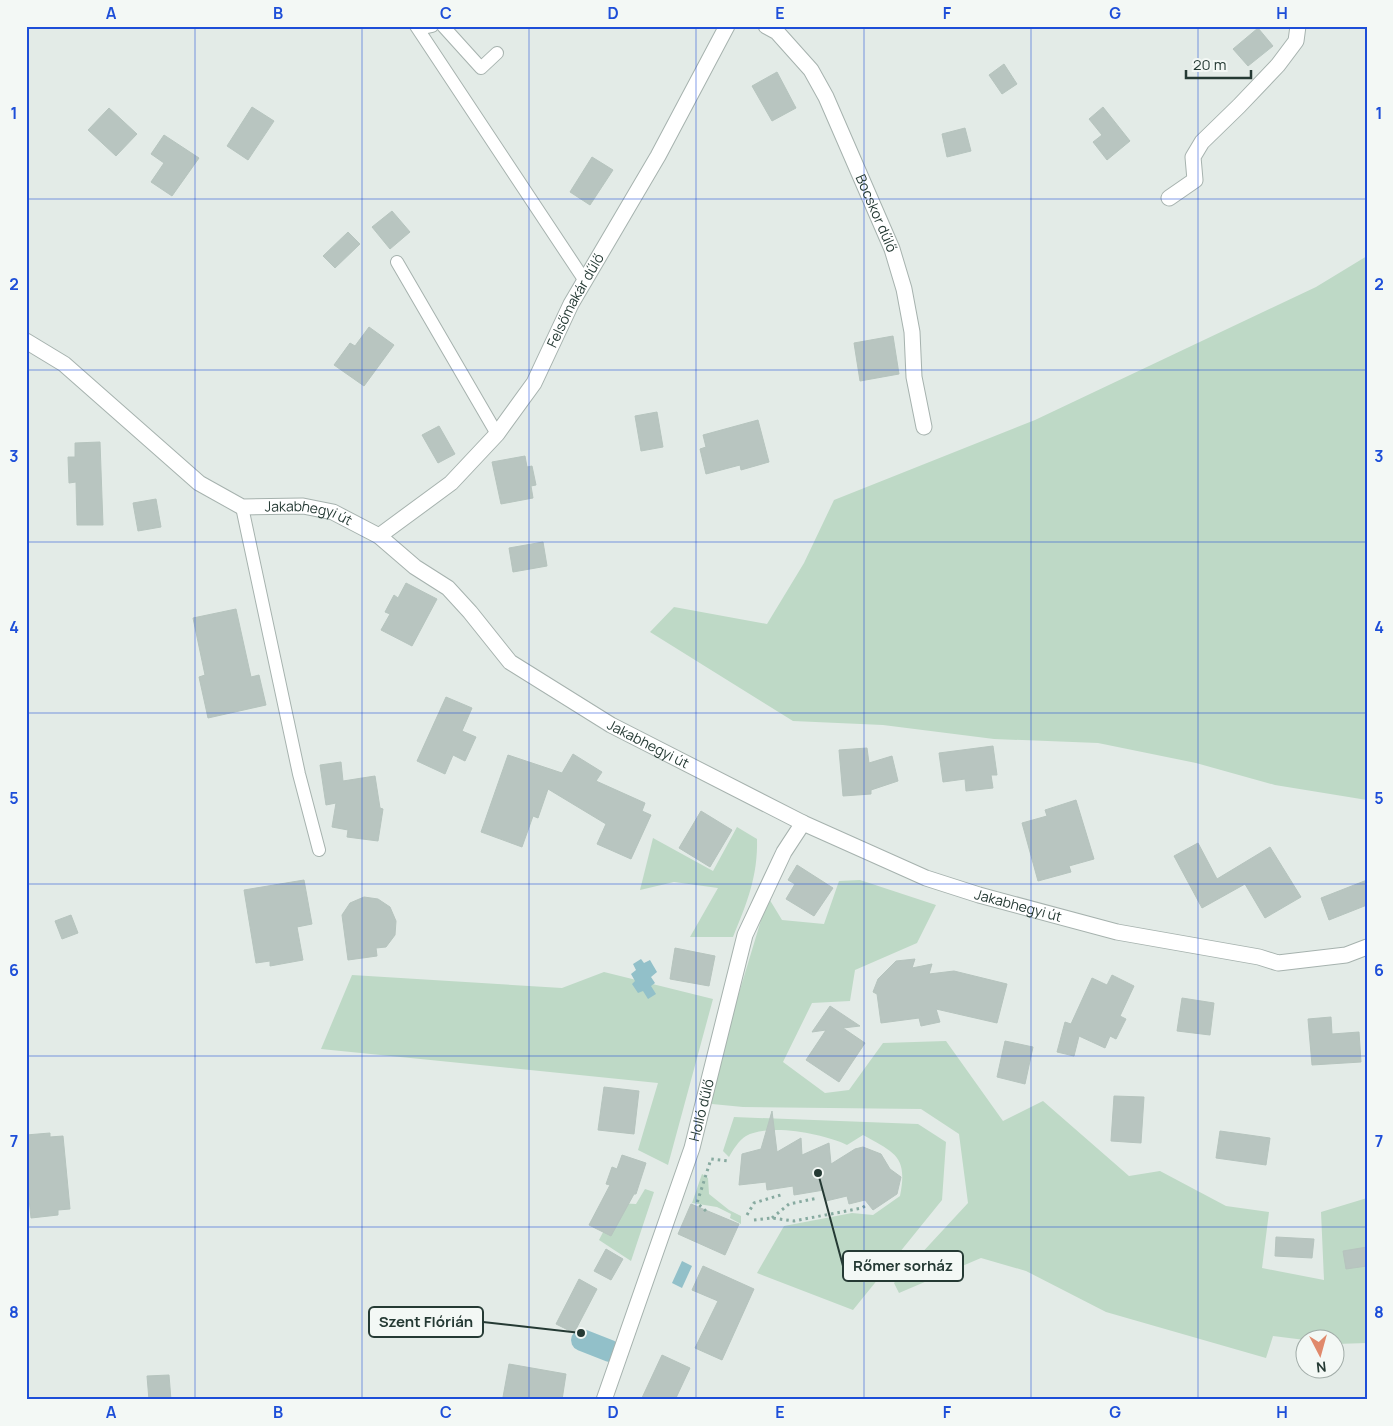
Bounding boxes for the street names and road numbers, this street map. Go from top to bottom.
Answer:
street label: Bocskor dűlő [852,171,902,255]
street label: Felsőmakár dűlő [542,249,608,350]
street label: Jakabhegyi út [264,496,356,530]
street label: Jakabhegyi út [604,715,693,772]
street label: Jakabhegyi út [972,884,1065,926]
street label: Holló dűlő [684,1077,718,1143]

